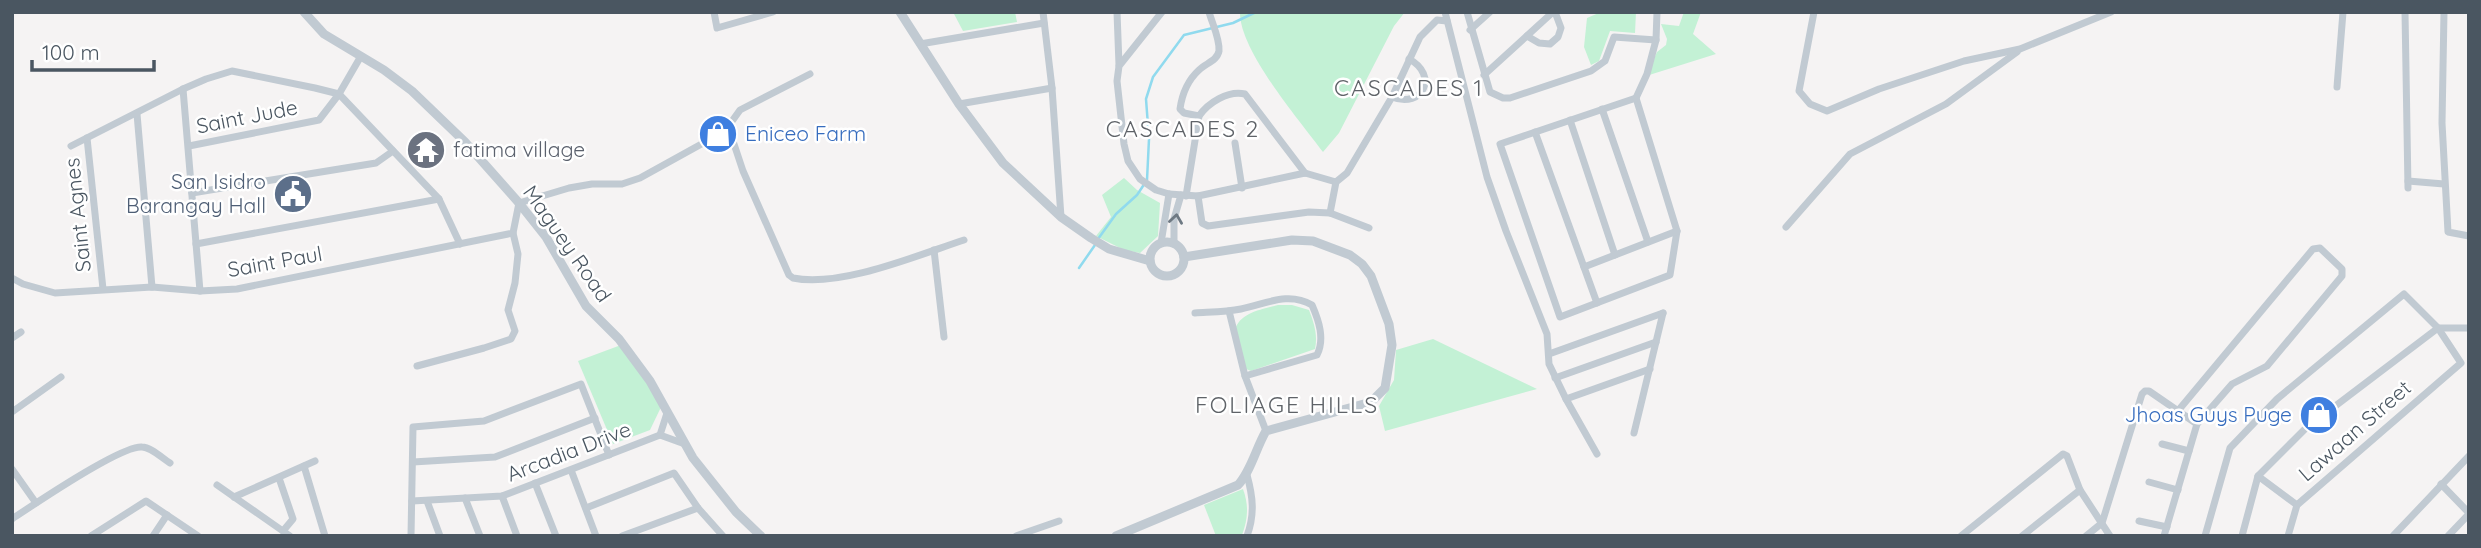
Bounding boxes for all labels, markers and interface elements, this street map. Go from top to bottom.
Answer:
scale bar [32,28,154,72]
text: 100 m [42,39,100,65]
district label: CASCADES 1 [1334,73,1484,102]
street label: Saint Jude [194,93,300,139]
shop icon: Eniceo Farm [697,113,739,155]
district label: CASCADES 2 [1106,114,1260,143]
place label: Eniceo Farm [745,120,866,146]
temple icon: fatima village [405,129,447,171]
place label: fatima village [453,136,585,162]
street label: Saint Agnes [58,157,96,273]
place label: San Isidro Barangay Hall [126,168,266,218]
public building icon: San Isidro Barangay Hall [272,173,314,215]
street label: Maguey Road [518,180,618,307]
one-way arrow [1168,213,1183,225]
street label: Saint Paul [225,240,324,282]
street label: Lawaan Street [2293,374,2416,486]
district label: FOLIAGE HILLS [1195,390,1379,419]
shop icon: Jhoas Guys Puge [2298,394,2340,436]
place label: Jhoas Guys Puge [2125,401,2292,427]
street label: Arcadia Drive [503,415,634,487]

